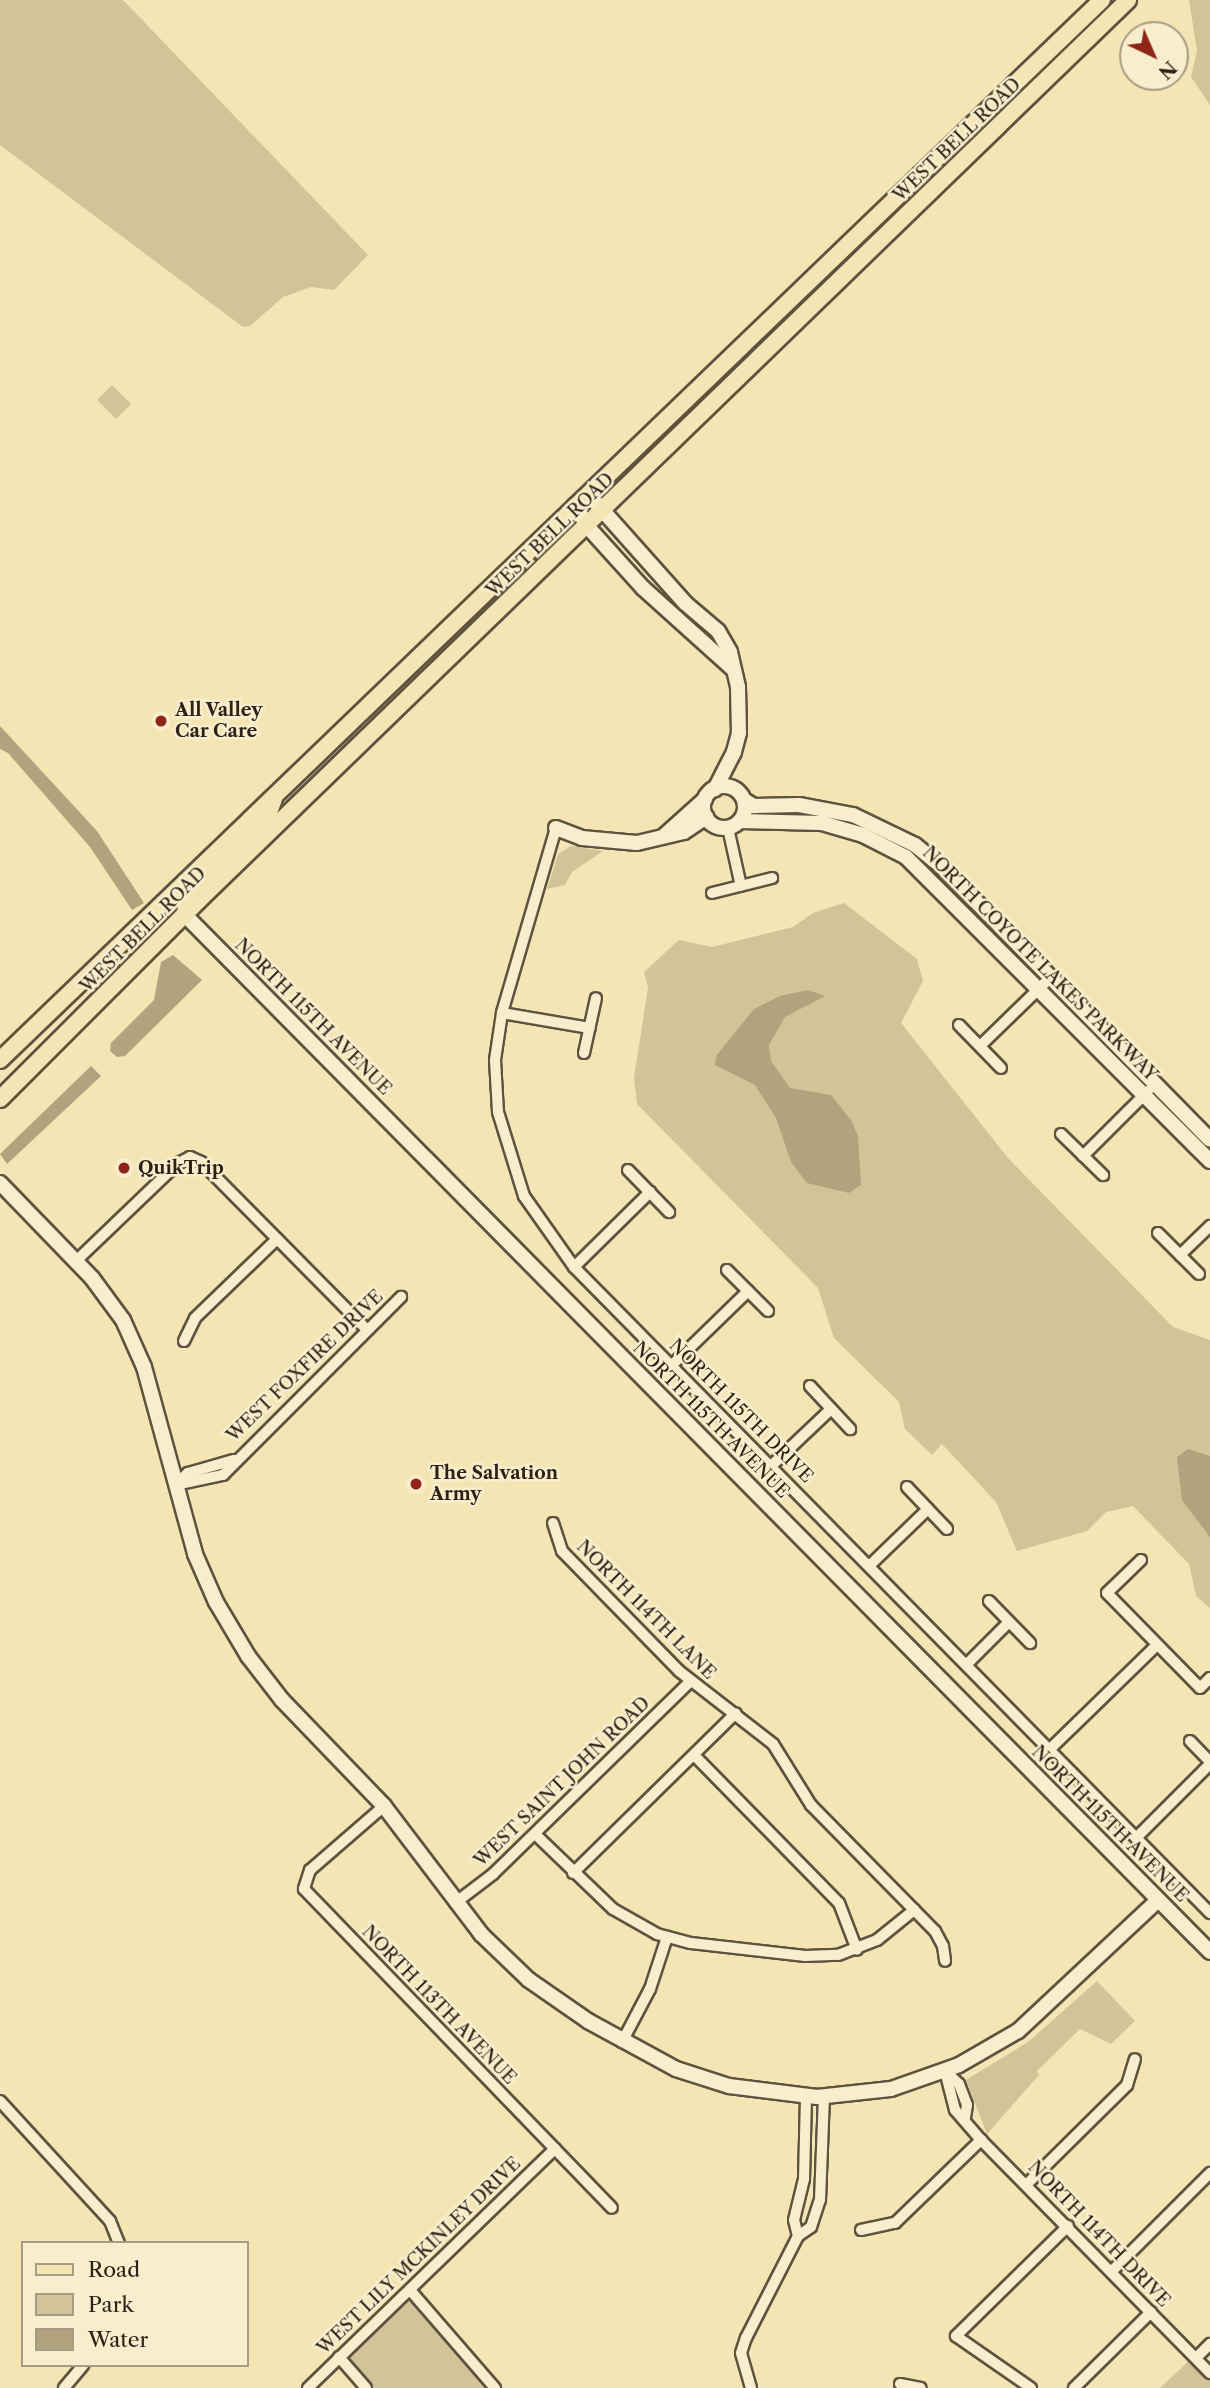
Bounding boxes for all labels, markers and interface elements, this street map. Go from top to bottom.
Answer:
north arrow [1119,21,1189,91]
text: N [1154,56,1181,84]
street label: WEST BELL ROAD [888,73,1026,207]
street label: WEST BELL ROAD [481,468,619,602]
place label: All Valley Car Care [175,700,263,742]
marker: All Valley Car Care [153,713,169,729]
street label: NORTH COYOTE LAKES PARKWAY [918,842,1162,1086]
street label: WEST BELL ROAD [75,862,211,998]
street label: NORTH 115TH AVENUE [230,934,396,1100]
place label: QuikTrip [138,1157,224,1179]
marker: QuikTrip [116,1160,132,1176]
street label: WEST FOXFIRE DRIVE [222,1285,388,1447]
street label: NORTH 115TH DRIVE [665,1335,817,1487]
street label: NORTH 115TH AVENUE [628,1337,794,1503]
place label: The Salvation Army [430,1463,558,1506]
marker: The Salvation Army [408,1476,424,1492]
street label: NORTH 114TH LANE [572,1536,720,1684]
street label: WEST SAINT JOHN ROAD [469,1692,655,1872]
street label: NORTH 115TH AVENUE [1027,1741,1193,1907]
street label: NORTH 113TH AVENUE [357,1921,521,2089]
street label: WEST LILY MCKINLEY DRIVE [312,2152,526,2360]
street label: NORTH 114TH DRIVE [1024,2156,1174,2312]
legend [21,2241,248,2367]
text: Road [88,2257,140,2282]
text: Park [88,2292,134,2317]
text: Water [88,2327,148,2352]

